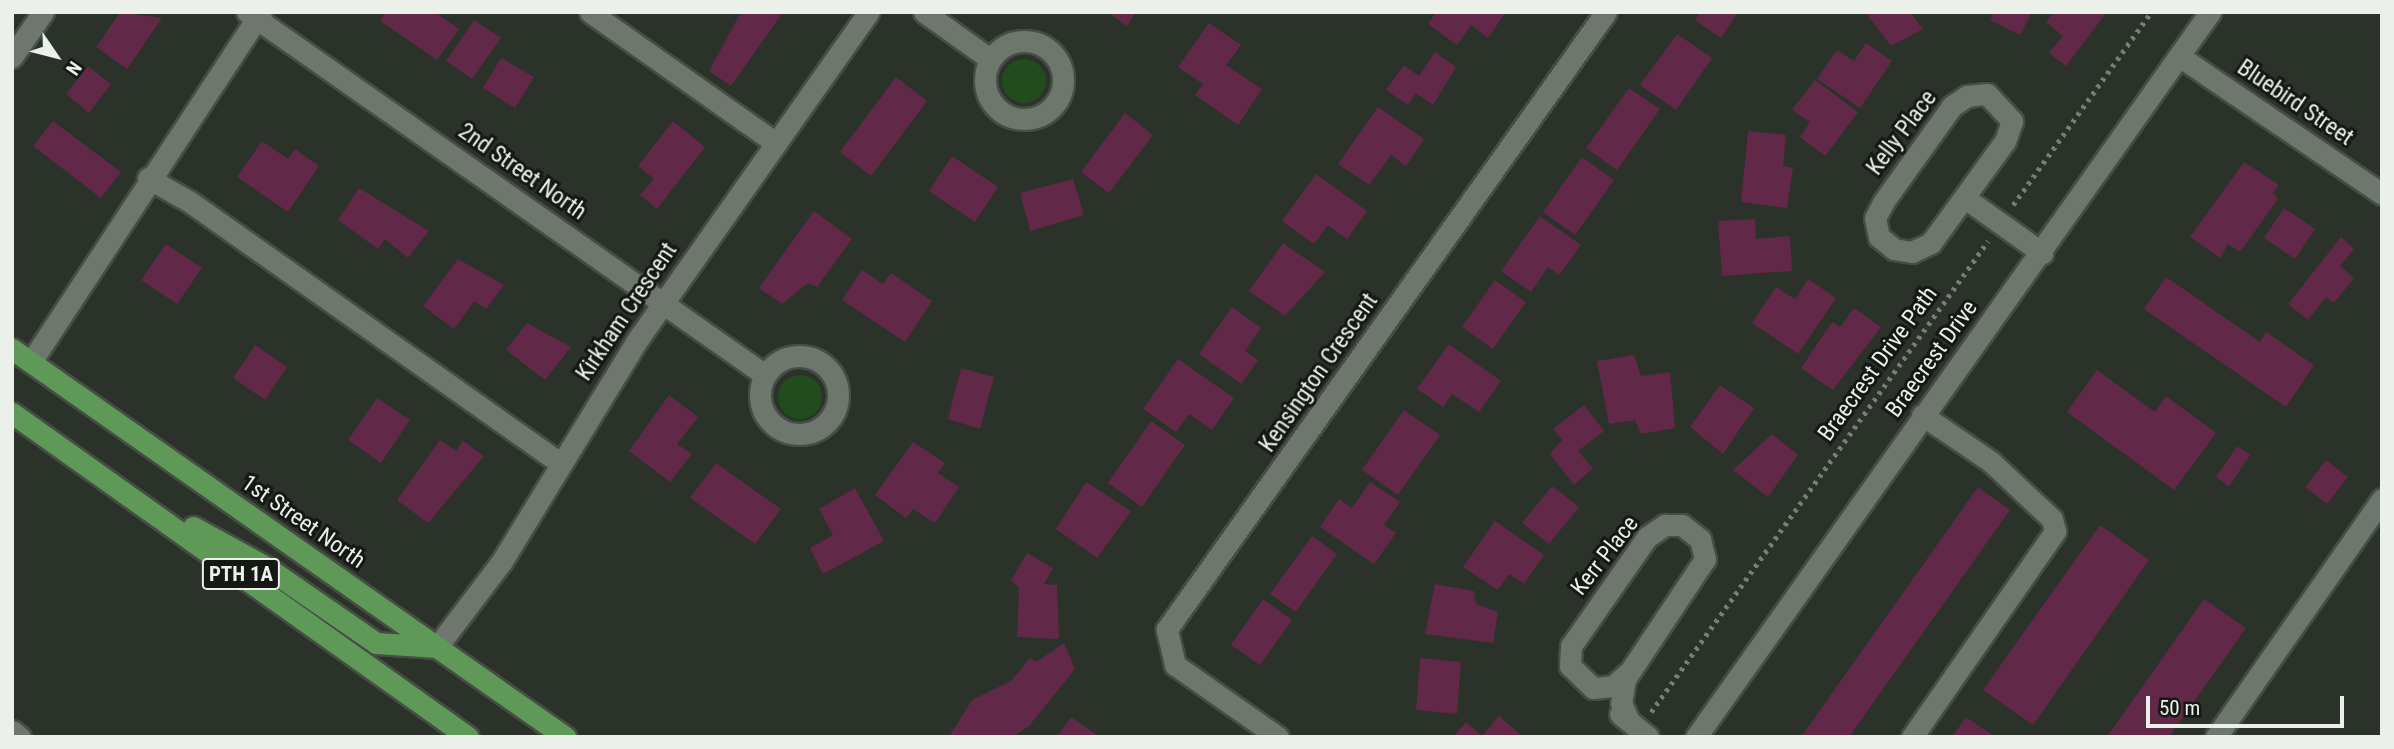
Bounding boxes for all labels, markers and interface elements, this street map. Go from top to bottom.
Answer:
north arrow [21,21,91,91]
street label: Bluebird Street [2232,54,2358,152]
text: N [61,57,86,80]
street label: Kelly Place [1861,85,1943,181]
street label: 2nd Street North [453,118,591,226]
street label: Kirkham Crescent [571,238,683,386]
street label: Braecrest Drive Path [1813,281,1943,447]
street label: Kensington Crescent [1254,288,1384,458]
street label: Braecrest Drive [1880,295,1984,423]
street label: 1st Street North [236,469,370,575]
street label: Kerr Place [1566,511,1644,601]
road number: PTH 1A [201,556,281,592]
scale bar [2149,682,2347,726]
text: 50 m [2159,696,2200,720]

